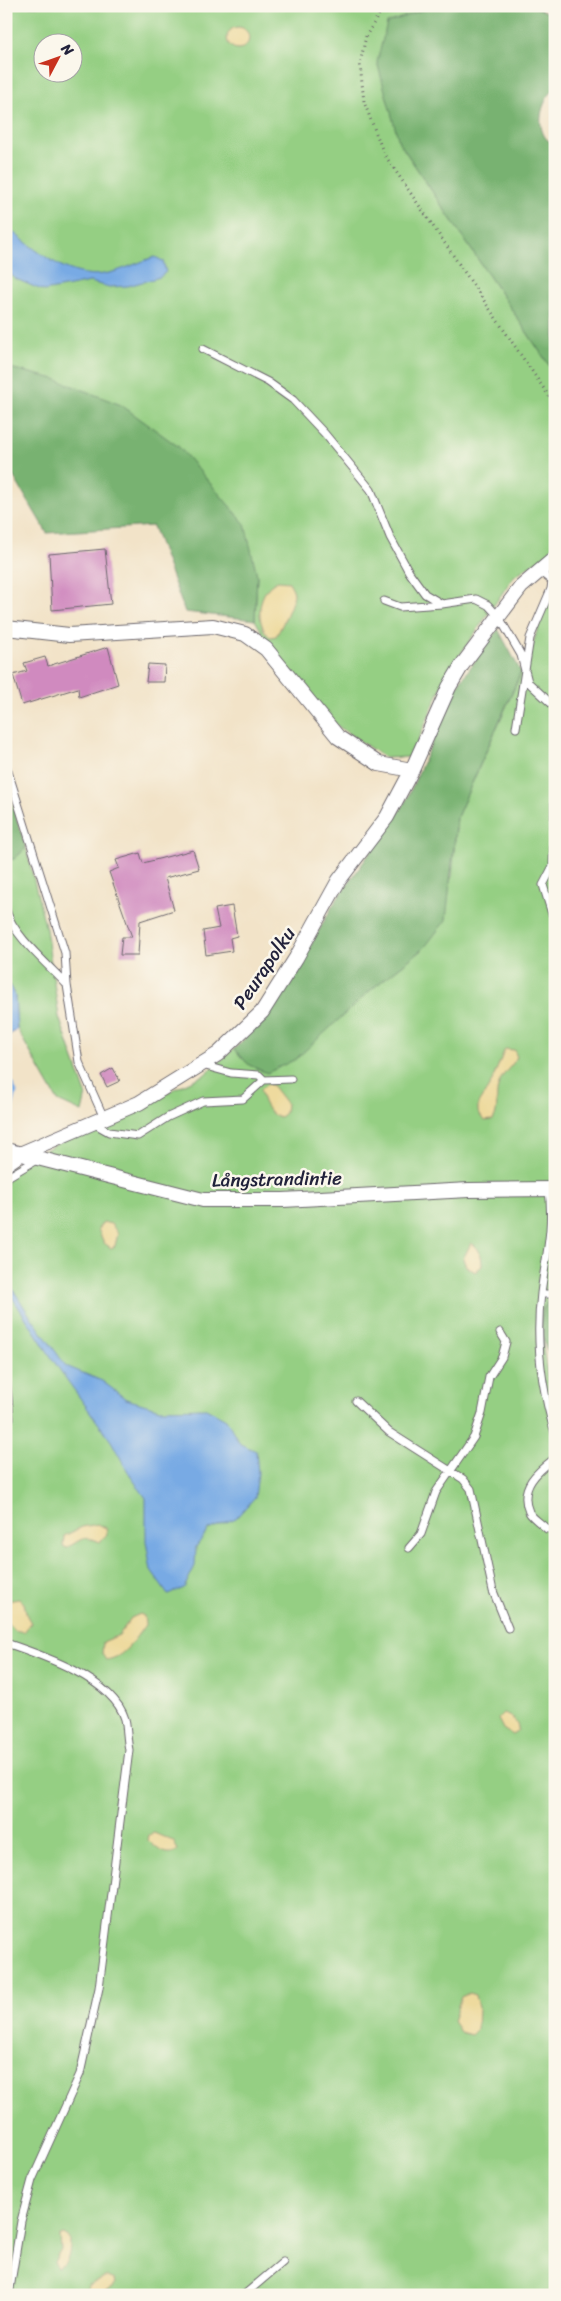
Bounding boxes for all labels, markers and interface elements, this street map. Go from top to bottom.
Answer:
north arrow [32,32,82,82]
text: N [54,37,80,62]
street label: Peurapolku [224,920,304,1016]
street label: Långstrandintie [212,1161,343,1197]

